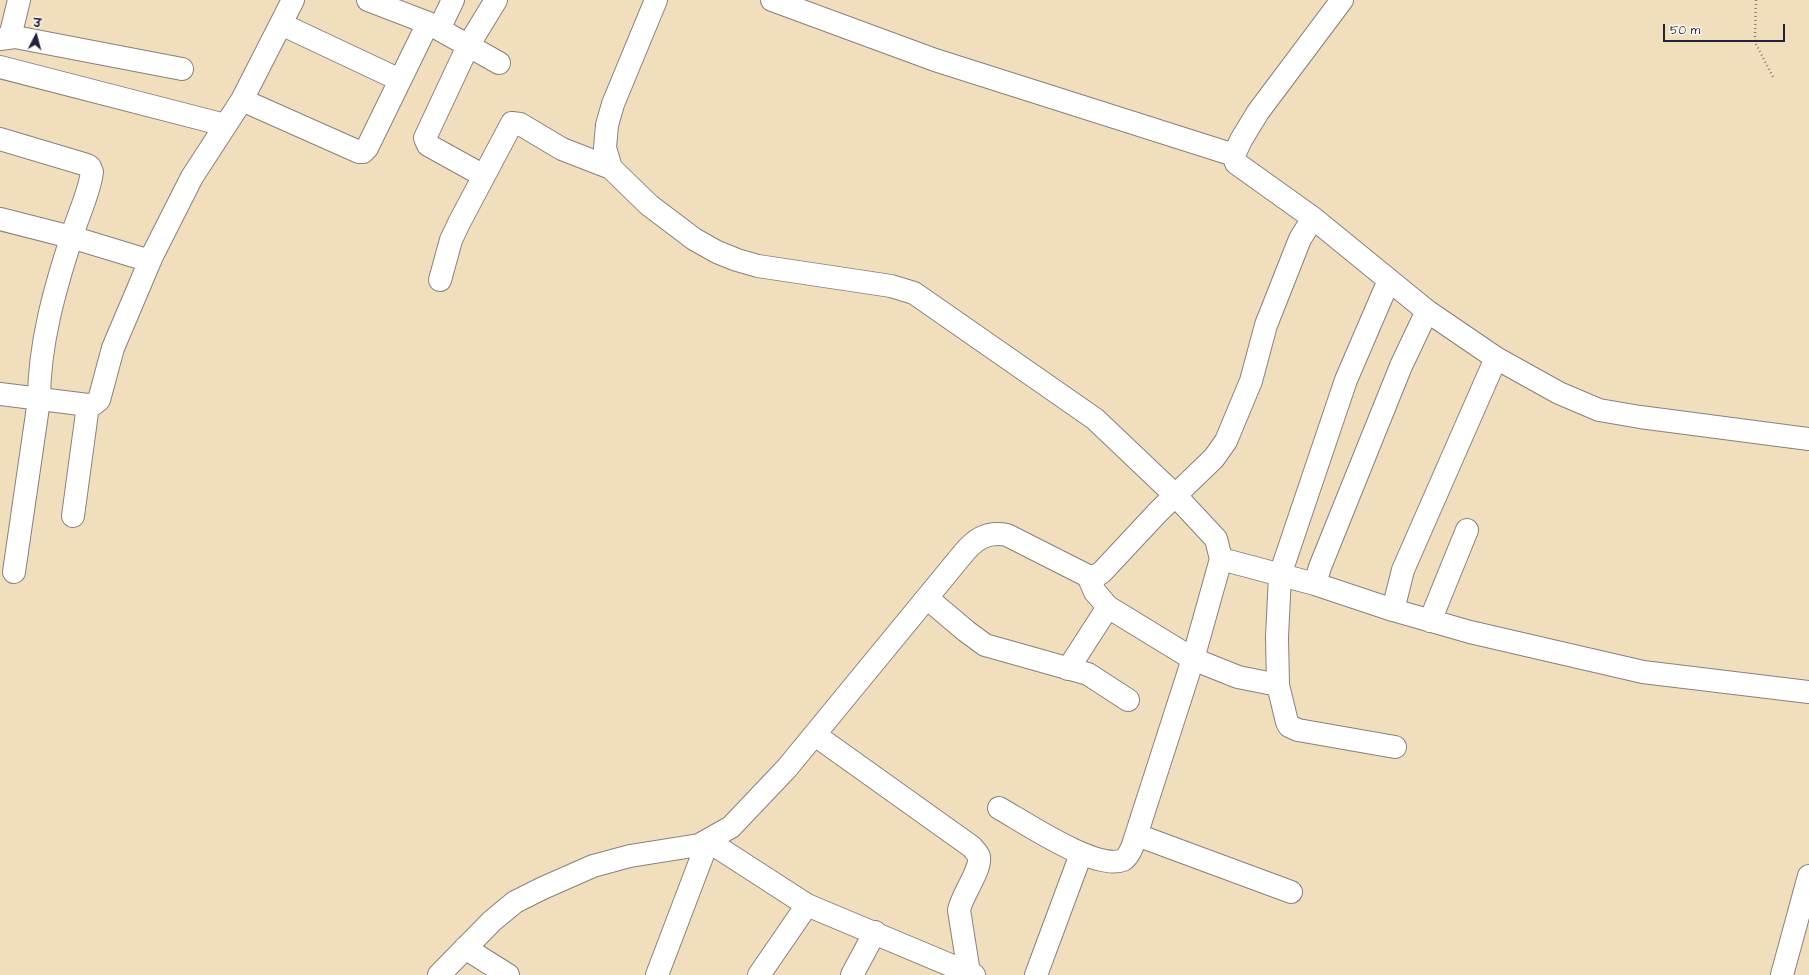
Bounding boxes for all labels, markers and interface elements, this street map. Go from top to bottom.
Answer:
north arrow [16,16,56,56]
text: उ [33,16,42,31]
scale bar [1665,16,1787,42]
text: 50 m [1670,22,1700,39]

